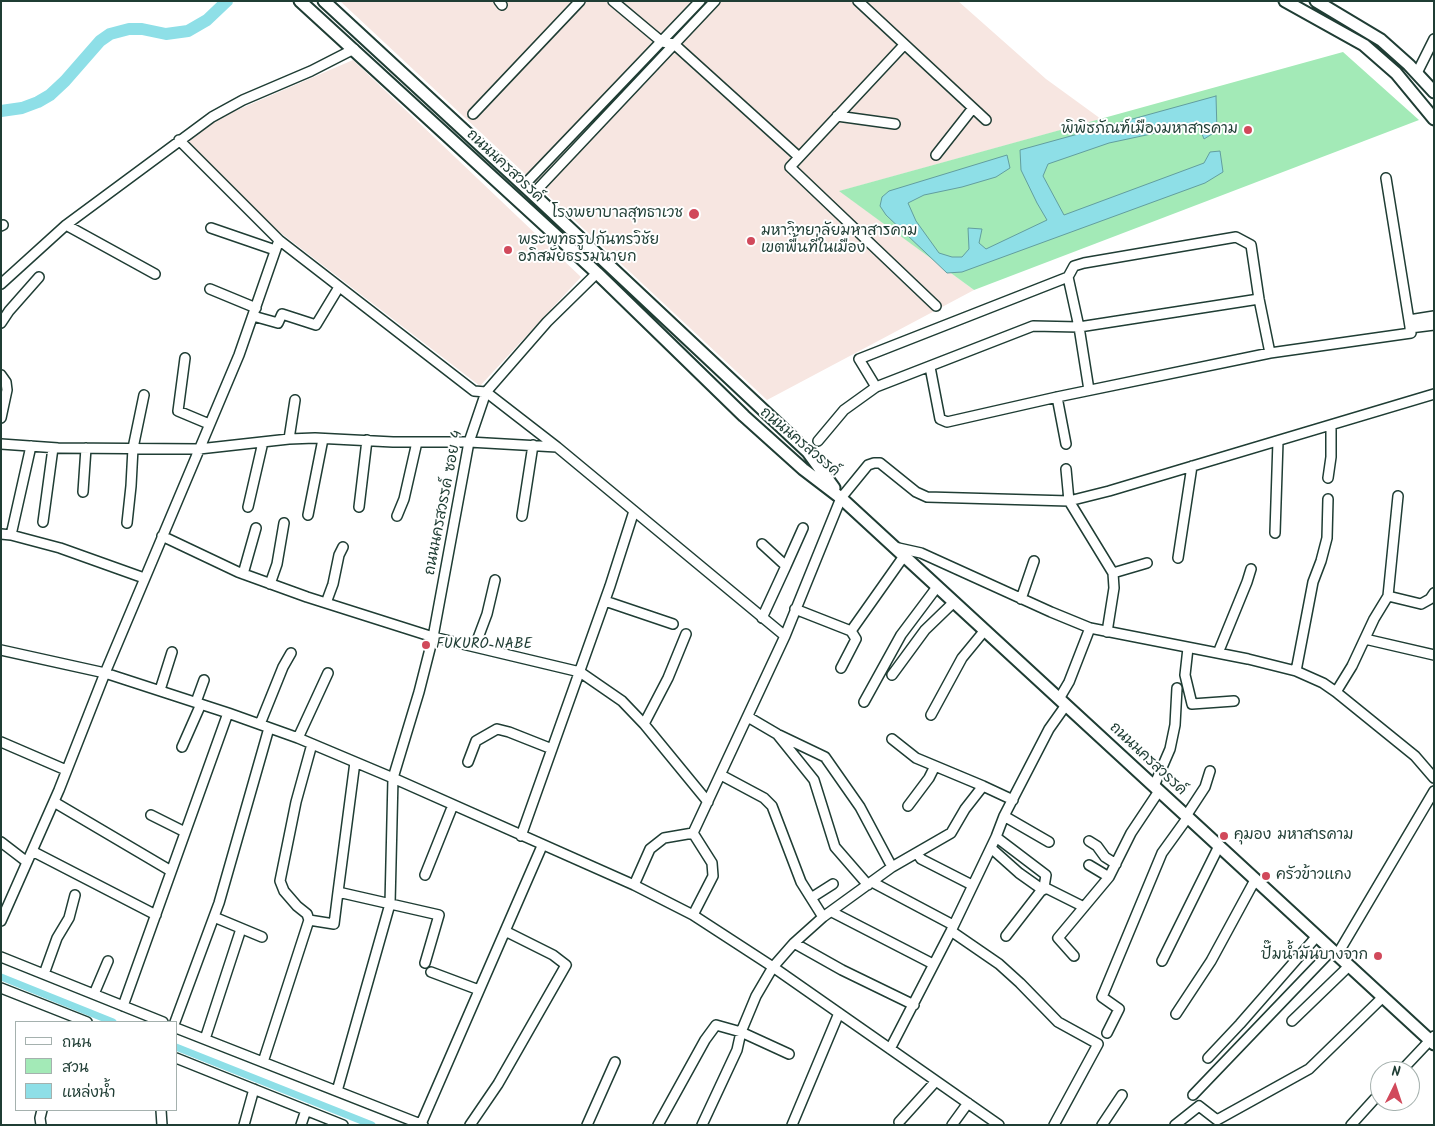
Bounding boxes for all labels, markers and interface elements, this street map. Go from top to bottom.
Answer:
place label: พิพิธภัณฑ์เมืองมหาสารคาม [1061,121,1238,139]
marker: พิพิธภัณฑ์เมืองมหาสารคาม [1242,124,1254,136]
street label: ถนนนครสวรรค์ [462,127,546,207]
place label: โรงพยาบาลสุทธาเวช [552,205,683,223]
marker: โรงพยาบาลสุทธาเวช [687,207,701,221]
place label: มหาวิทยาลัยมหาสารคาม เขตพื้นที่ในเมือง [761,223,917,258]
place label: พระพุทธรูปกันทรวิชัย อภิสมัยธรรมนายก [518,232,659,267]
marker: มหาวิทยาลัยมหาสารคาม เขตพื้นที่ในเมือง [745,235,757,247]
marker: พระพุทธรูปกันทรวิชัย อภิสมัยธรรมนายก [502,244,514,256]
street label: ถนนนครสวรรค์ [755,404,843,482]
street label: ถนนนครสวรรค์ ซอย 4 [422,429,468,577]
place label: FUKURO NABE [436,636,532,654]
marker: FUKURO NABE [420,639,432,651]
street label: ถนนนครสวรรค์ [1105,720,1189,800]
place label: คุมอง มหาสารคาม [1234,827,1353,845]
marker: คุมอง มหาสารคาม [1218,830,1230,842]
place label: ครัวข้าวแกง [1276,867,1352,885]
marker: ครัวข้าวแกง [1260,870,1272,882]
place label: ปั๊มน้ำมันบางจาก [1261,947,1368,965]
marker: ปั๊มน้ำมันบางจาก [1372,950,1384,962]
legend [15,1021,178,1111]
text: ถนน [62,1031,91,1055]
text: สวน [62,1056,89,1080]
north arrow [1370,1061,1420,1111]
text: N [1391,1061,1401,1083]
text: แหล่งน้ำ [62,1081,116,1105]

